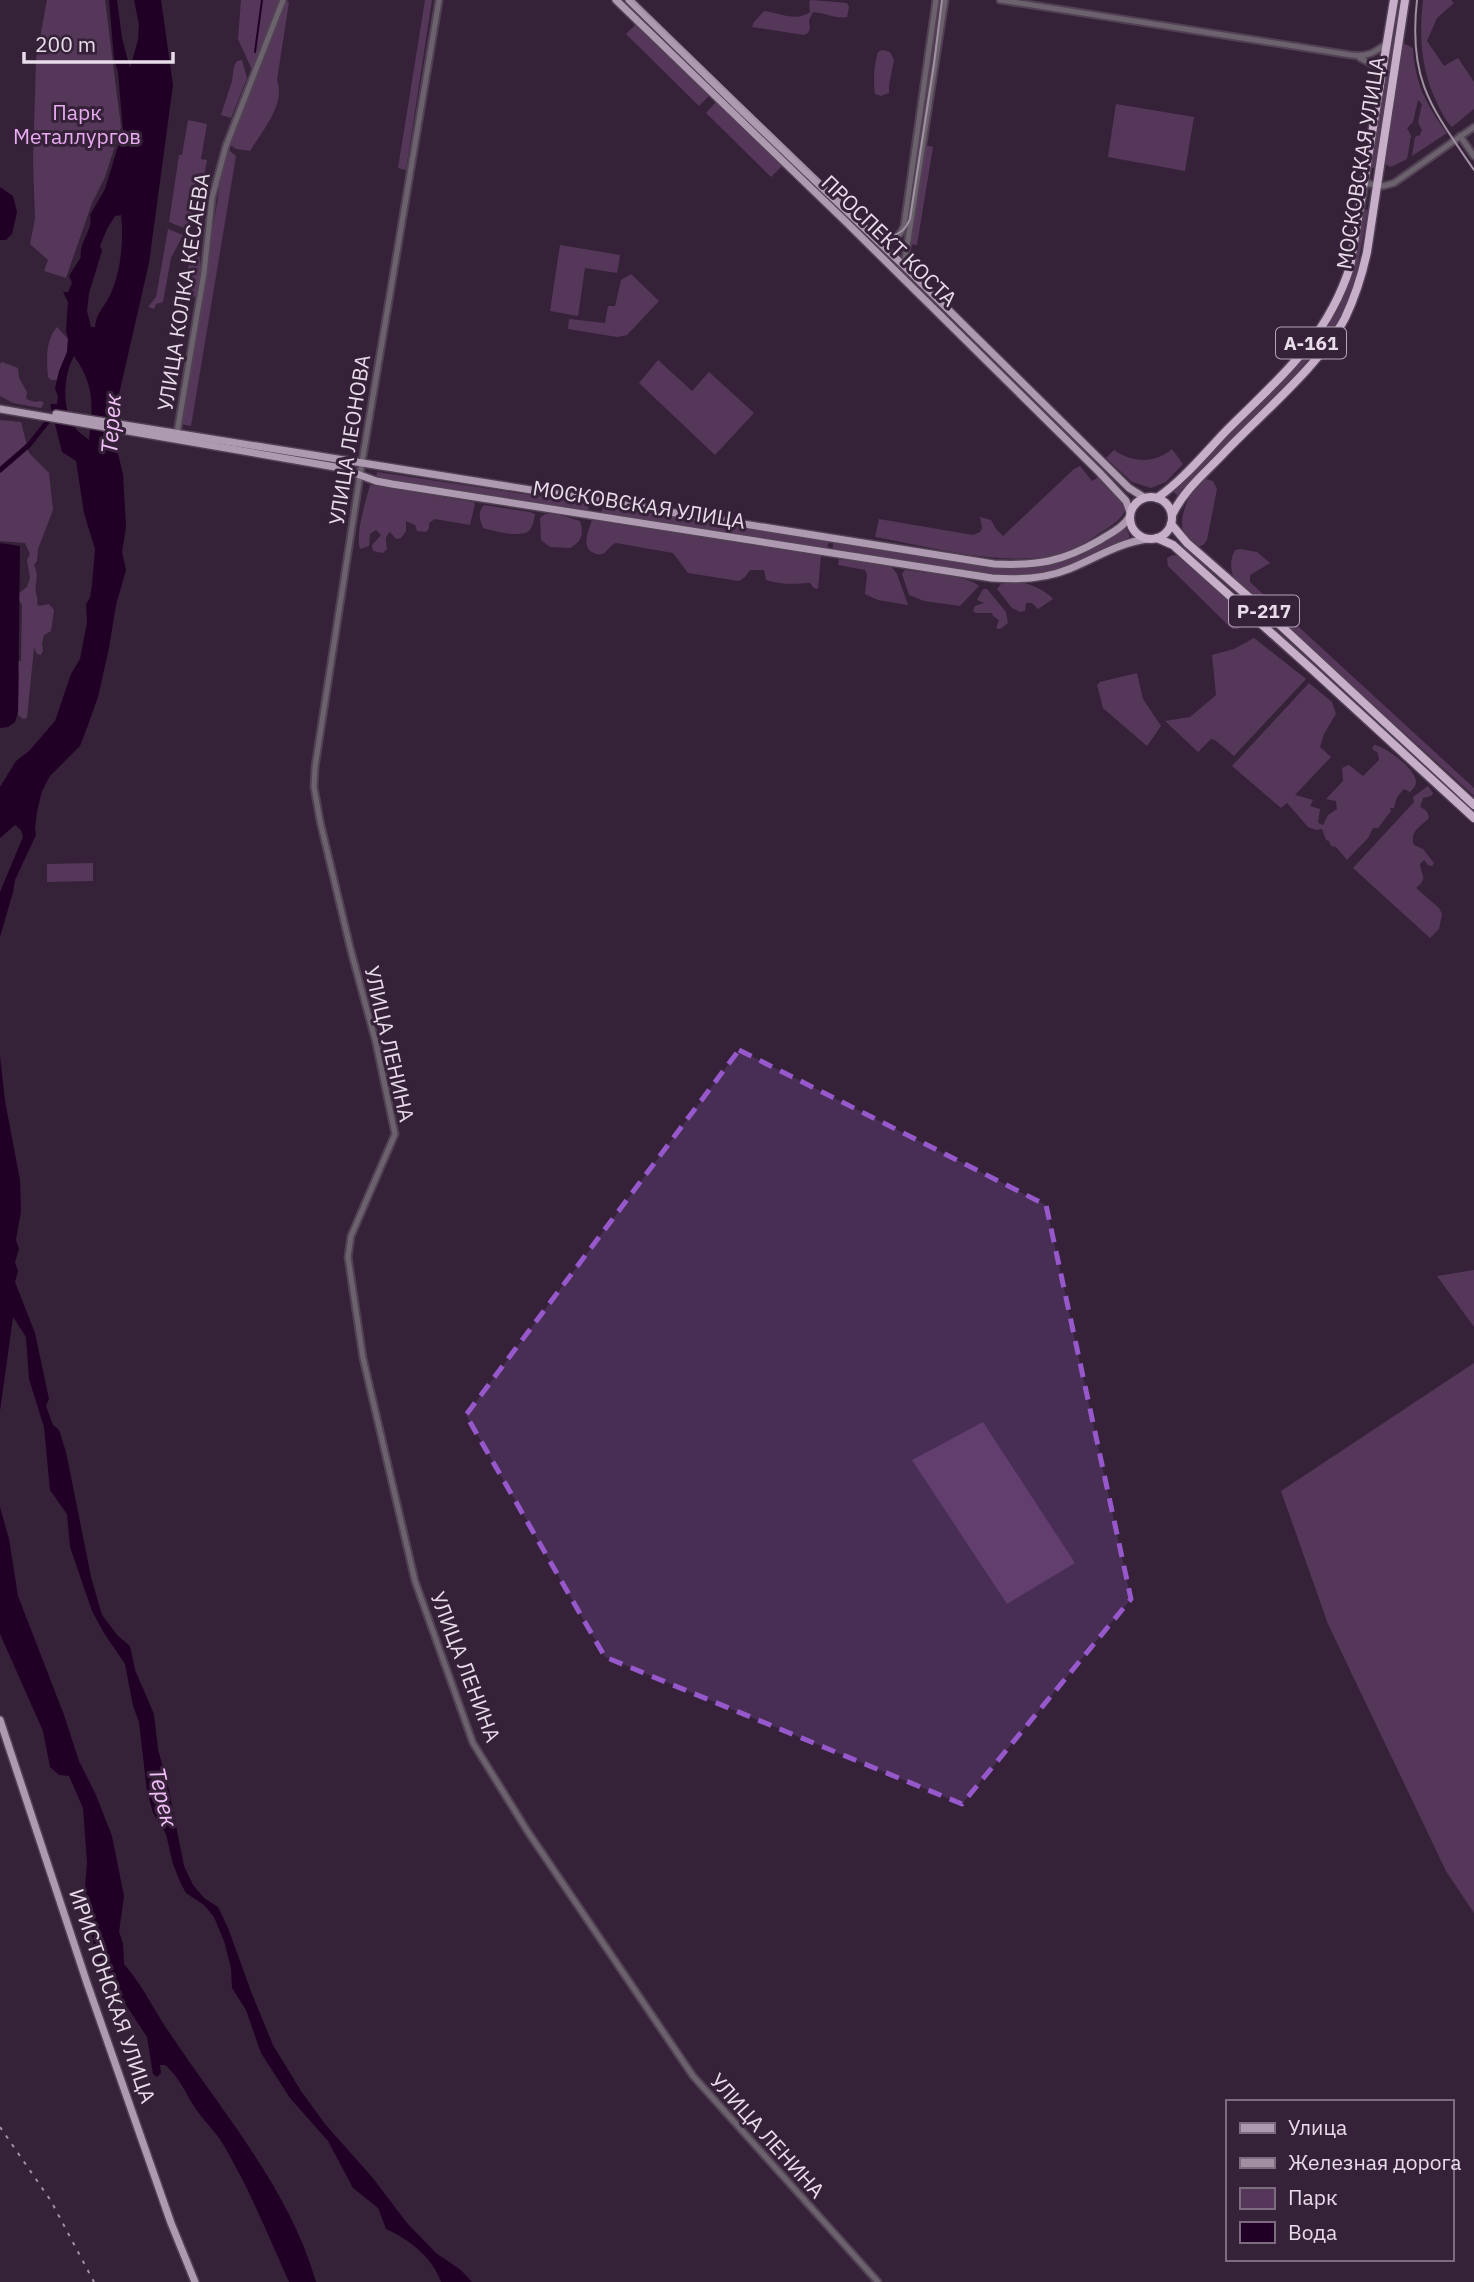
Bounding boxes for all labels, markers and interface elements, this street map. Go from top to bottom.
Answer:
scale bar [24,21,173,65]
text: 200 m [35,30,96,58]
street label: МОСКОВСКАЯ УЛИЦА [1329,54,1391,271]
park label: Парк Металлургов [13,98,141,150]
street label: ПРОСПЕКТ КОСТА [816,168,963,312]
street label: УЛИЦА КОЛКА КЕСАЕВА [150,171,216,413]
road number: А-161 [1276,328,1346,358]
street label: УЛИЦА ЛЕОНОВА [322,352,376,527]
water label: Терек [93,392,127,455]
street label: МОСКОВСКАЯ УЛИЦА [531,473,748,535]
road number: Р-217 [1229,596,1299,626]
street label: УЛИЦА ЛЕНИНА [358,963,422,1124]
street label: УЛИЦА ЛЕНИНА [424,1587,507,1746]
water label: Терек [143,1764,186,1830]
street label: ИРИСТОНСКАЯ УЛИЦА [63,1885,163,2107]
street label: УЛИЦА ЛЕНИНА [704,2067,831,2204]
legend [1226,2100,1453,2261]
text: Улица [1288,2113,1347,2141]
text: Железная дорога [1288,2148,1461,2176]
text: Парк [1288,2183,1338,2211]
text: Вода [1288,2218,1337,2246]

